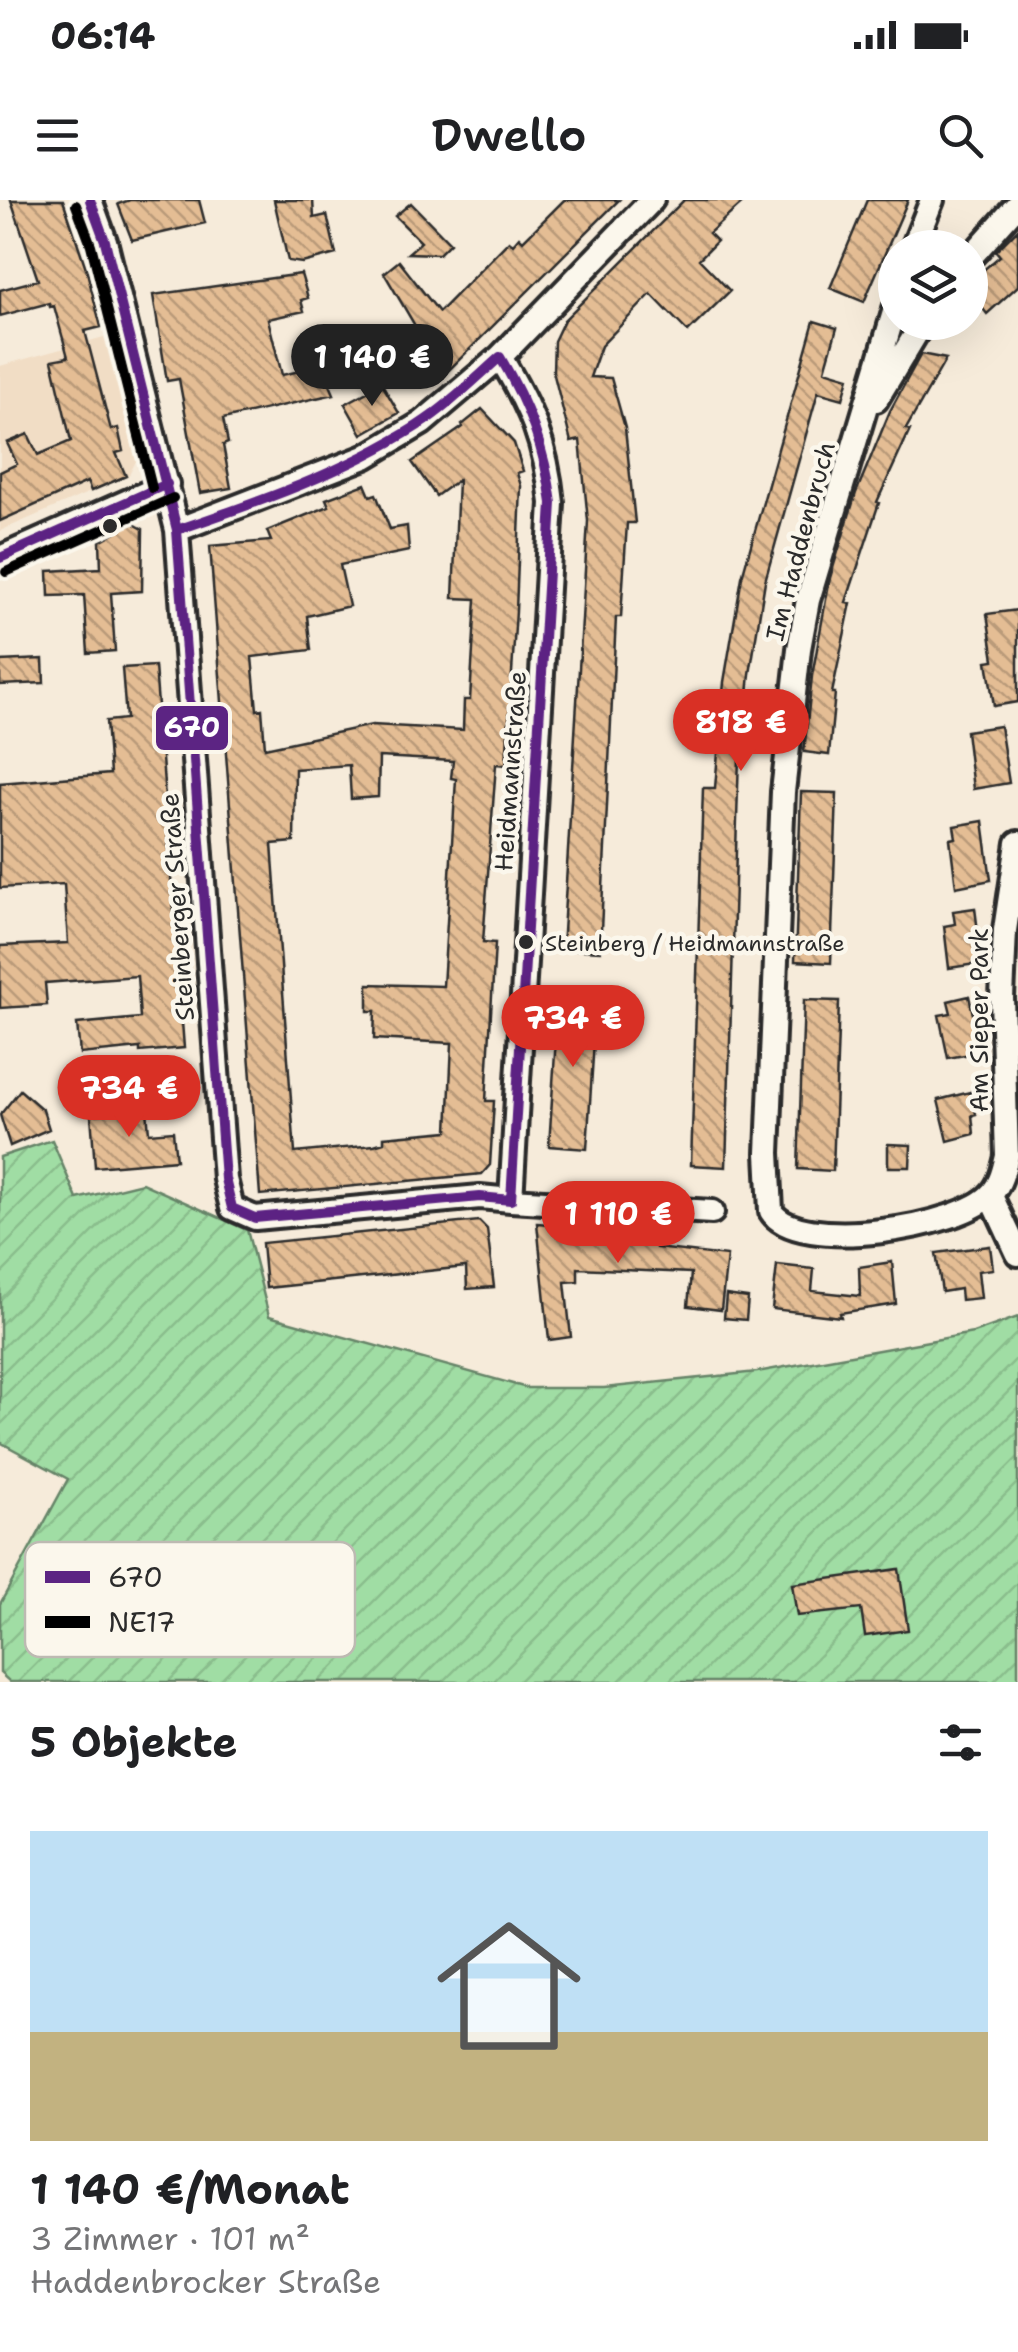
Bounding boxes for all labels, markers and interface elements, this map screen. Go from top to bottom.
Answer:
text: 06:14 [50,10,155,61]
text: Dwello [432,105,586,165]
icon: menu [30,108,85,163]
icon: search [933,108,988,163]
map controls [878,230,988,340]
button: layers [878,230,988,340]
pin: 1 140 € [280,324,464,409]
text: 1 140 € [313,335,431,378]
street label: Im Haddenbruch [757,438,843,644]
unlabelled marker [100,516,120,536]
street label: Heidmannstraße [486,670,534,872]
pin: 818 € [671,689,811,774]
text: 818 € [695,700,787,743]
line badge: 670 [154,704,230,752]
text: 670 [164,708,220,746]
street label: Steinberger Straße [152,792,202,1022]
street label: Am Sieper Park [962,928,996,1112]
place label: Steinberg / Heidmannstraße [545,929,845,958]
marker: Steinberg / Heidmannstraße [516,932,536,952]
pin: 734 € [503,985,643,1070]
text: 734 € [524,996,623,1039]
pin: 734 € [59,1055,199,1140]
text: 734 € [80,1066,179,1109]
pin: 1 110 € [526,1181,710,1266]
text: 1 110 € [564,1192,672,1235]
legend [25,1542,355,1657]
text: 670 [108,1558,163,1596]
text: NE17 [108,1603,176,1641]
text: 5 Objekte [30,1714,237,1770]
icon: filters [933,1715,988,1770]
icon: home [419,1896,599,2076]
text: 1 140 €/Monat [30,2161,350,2217]
text: 3 Zimmer · 101 m² [30,2217,310,2260]
text: Haddenbrocker Straße [30,2260,381,2303]

